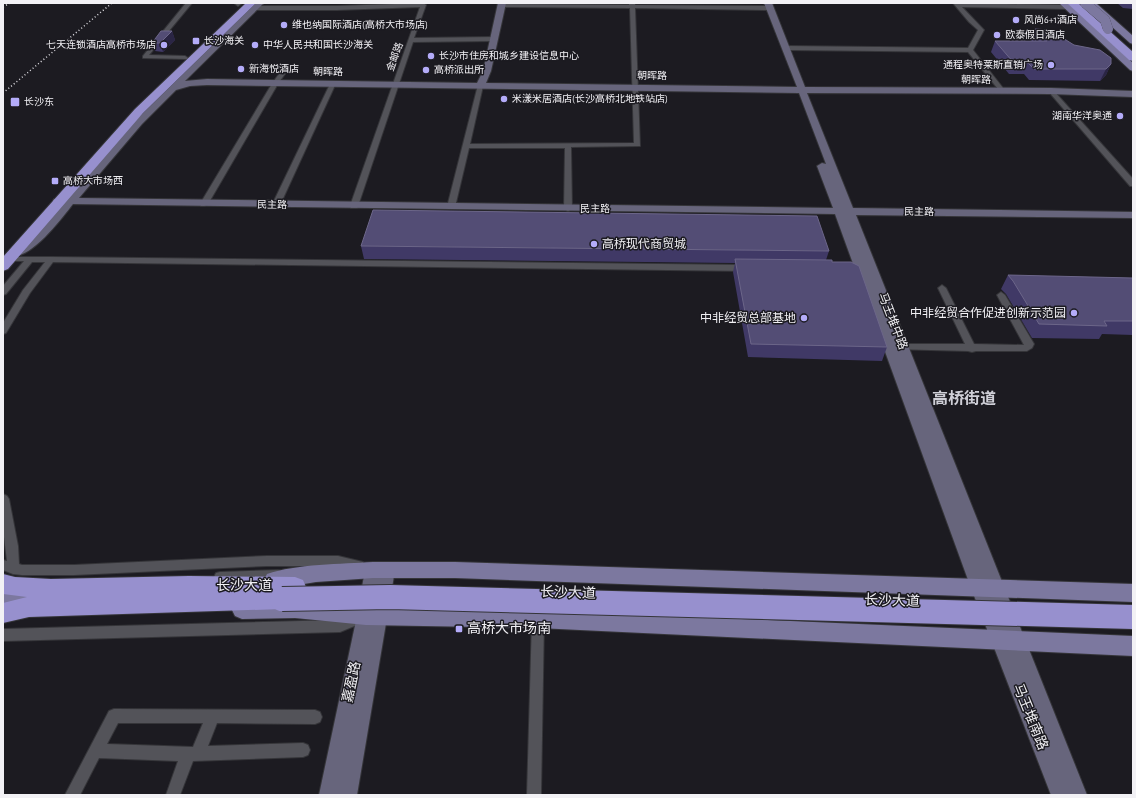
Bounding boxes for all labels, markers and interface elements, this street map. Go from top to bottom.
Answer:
place label: 风尚6+1酒店 [1024,14,1077,25]
marker: 风尚6+1酒店 [1011,15,1021,25]
place label: 维也纳国际酒店(高桥大市场店) [292,19,428,30]
marker: 维也纳国际酒店(高桥大市场店) [279,20,289,30]
place label: 欧泰假日酒店 [1005,29,1065,40]
marker: 欧泰假日酒店 [992,30,1002,40]
place label: 长沙海关 [204,35,244,46]
marker: 长沙海关 [191,36,201,46]
place label: 七天连锁酒店高桥市场店 [46,39,156,50]
place label: 中华人民共和国长沙海关 [263,39,373,50]
marker: 七天连锁酒店高桥市场店 [159,40,169,50]
marker: 中华人民共和国长沙海关 [250,40,260,50]
street label: 金邮路 [384,41,405,73]
place label: 长沙市住房和城乡建设信息中心 [439,50,579,61]
marker: 长沙市住房和城乡建设信息中心 [426,51,436,61]
place label: 通程奥特莱斯直销广场 [943,59,1043,70]
marker: 通程奥特莱斯直销广场 [1046,60,1056,70]
place label: 新海悦酒店 [249,63,299,74]
marker: 新海悦酒店 [236,64,246,74]
place label: 高桥派出所 [434,64,484,75]
marker: 高桥派出所 [421,65,431,75]
street label: 朝晖路 [313,66,343,77]
street label: 朝晖路 [637,70,667,81]
street label: 朝晖路 [961,74,991,85]
place label: 米漾米居酒店(长沙高桥北地铁站店) [512,93,668,104]
marker: 米漾米居酒店(长沙高桥北地铁站店) [499,94,509,104]
marker: 长沙东 [9,96,21,108]
place label: 长沙东 [24,96,54,107]
place label: 湖南华洋奥通 [1052,110,1112,121]
marker: 湖南华洋奥通 [1115,111,1125,121]
place label: 高桥大市场西 [63,175,123,186]
marker: 高桥大市场西 [50,176,60,186]
street label: 民主路 [257,199,287,210]
street label: 民主路 [580,203,610,214]
street label: 民主路 [904,206,934,217]
place label: 高桥现代商贸城 [602,237,686,250]
marker: 高桥现代商贸城 [589,239,599,249]
street label: 马王堆中路 [877,290,910,351]
place label: 中非经贸合作促进创新示范园 [910,306,1066,319]
marker: 中非经贸合作促进创新示范园 [1069,308,1079,318]
place label: 中非经贸总部基地 [700,311,796,324]
marker: 中非经贸总部基地 [799,313,809,323]
district label: 高桥街道 [932,390,996,407]
street label: 长沙大道 [216,578,272,593]
street label: 长沙大道 [540,584,596,601]
street label: 长沙大道 [864,592,920,609]
place label: 高桥大市场南 [467,621,551,636]
marker: 高桥大市场南 [454,624,464,634]
street label: 嘉盈路 [340,660,363,704]
street label: 马王堆南路 [1010,681,1051,752]

